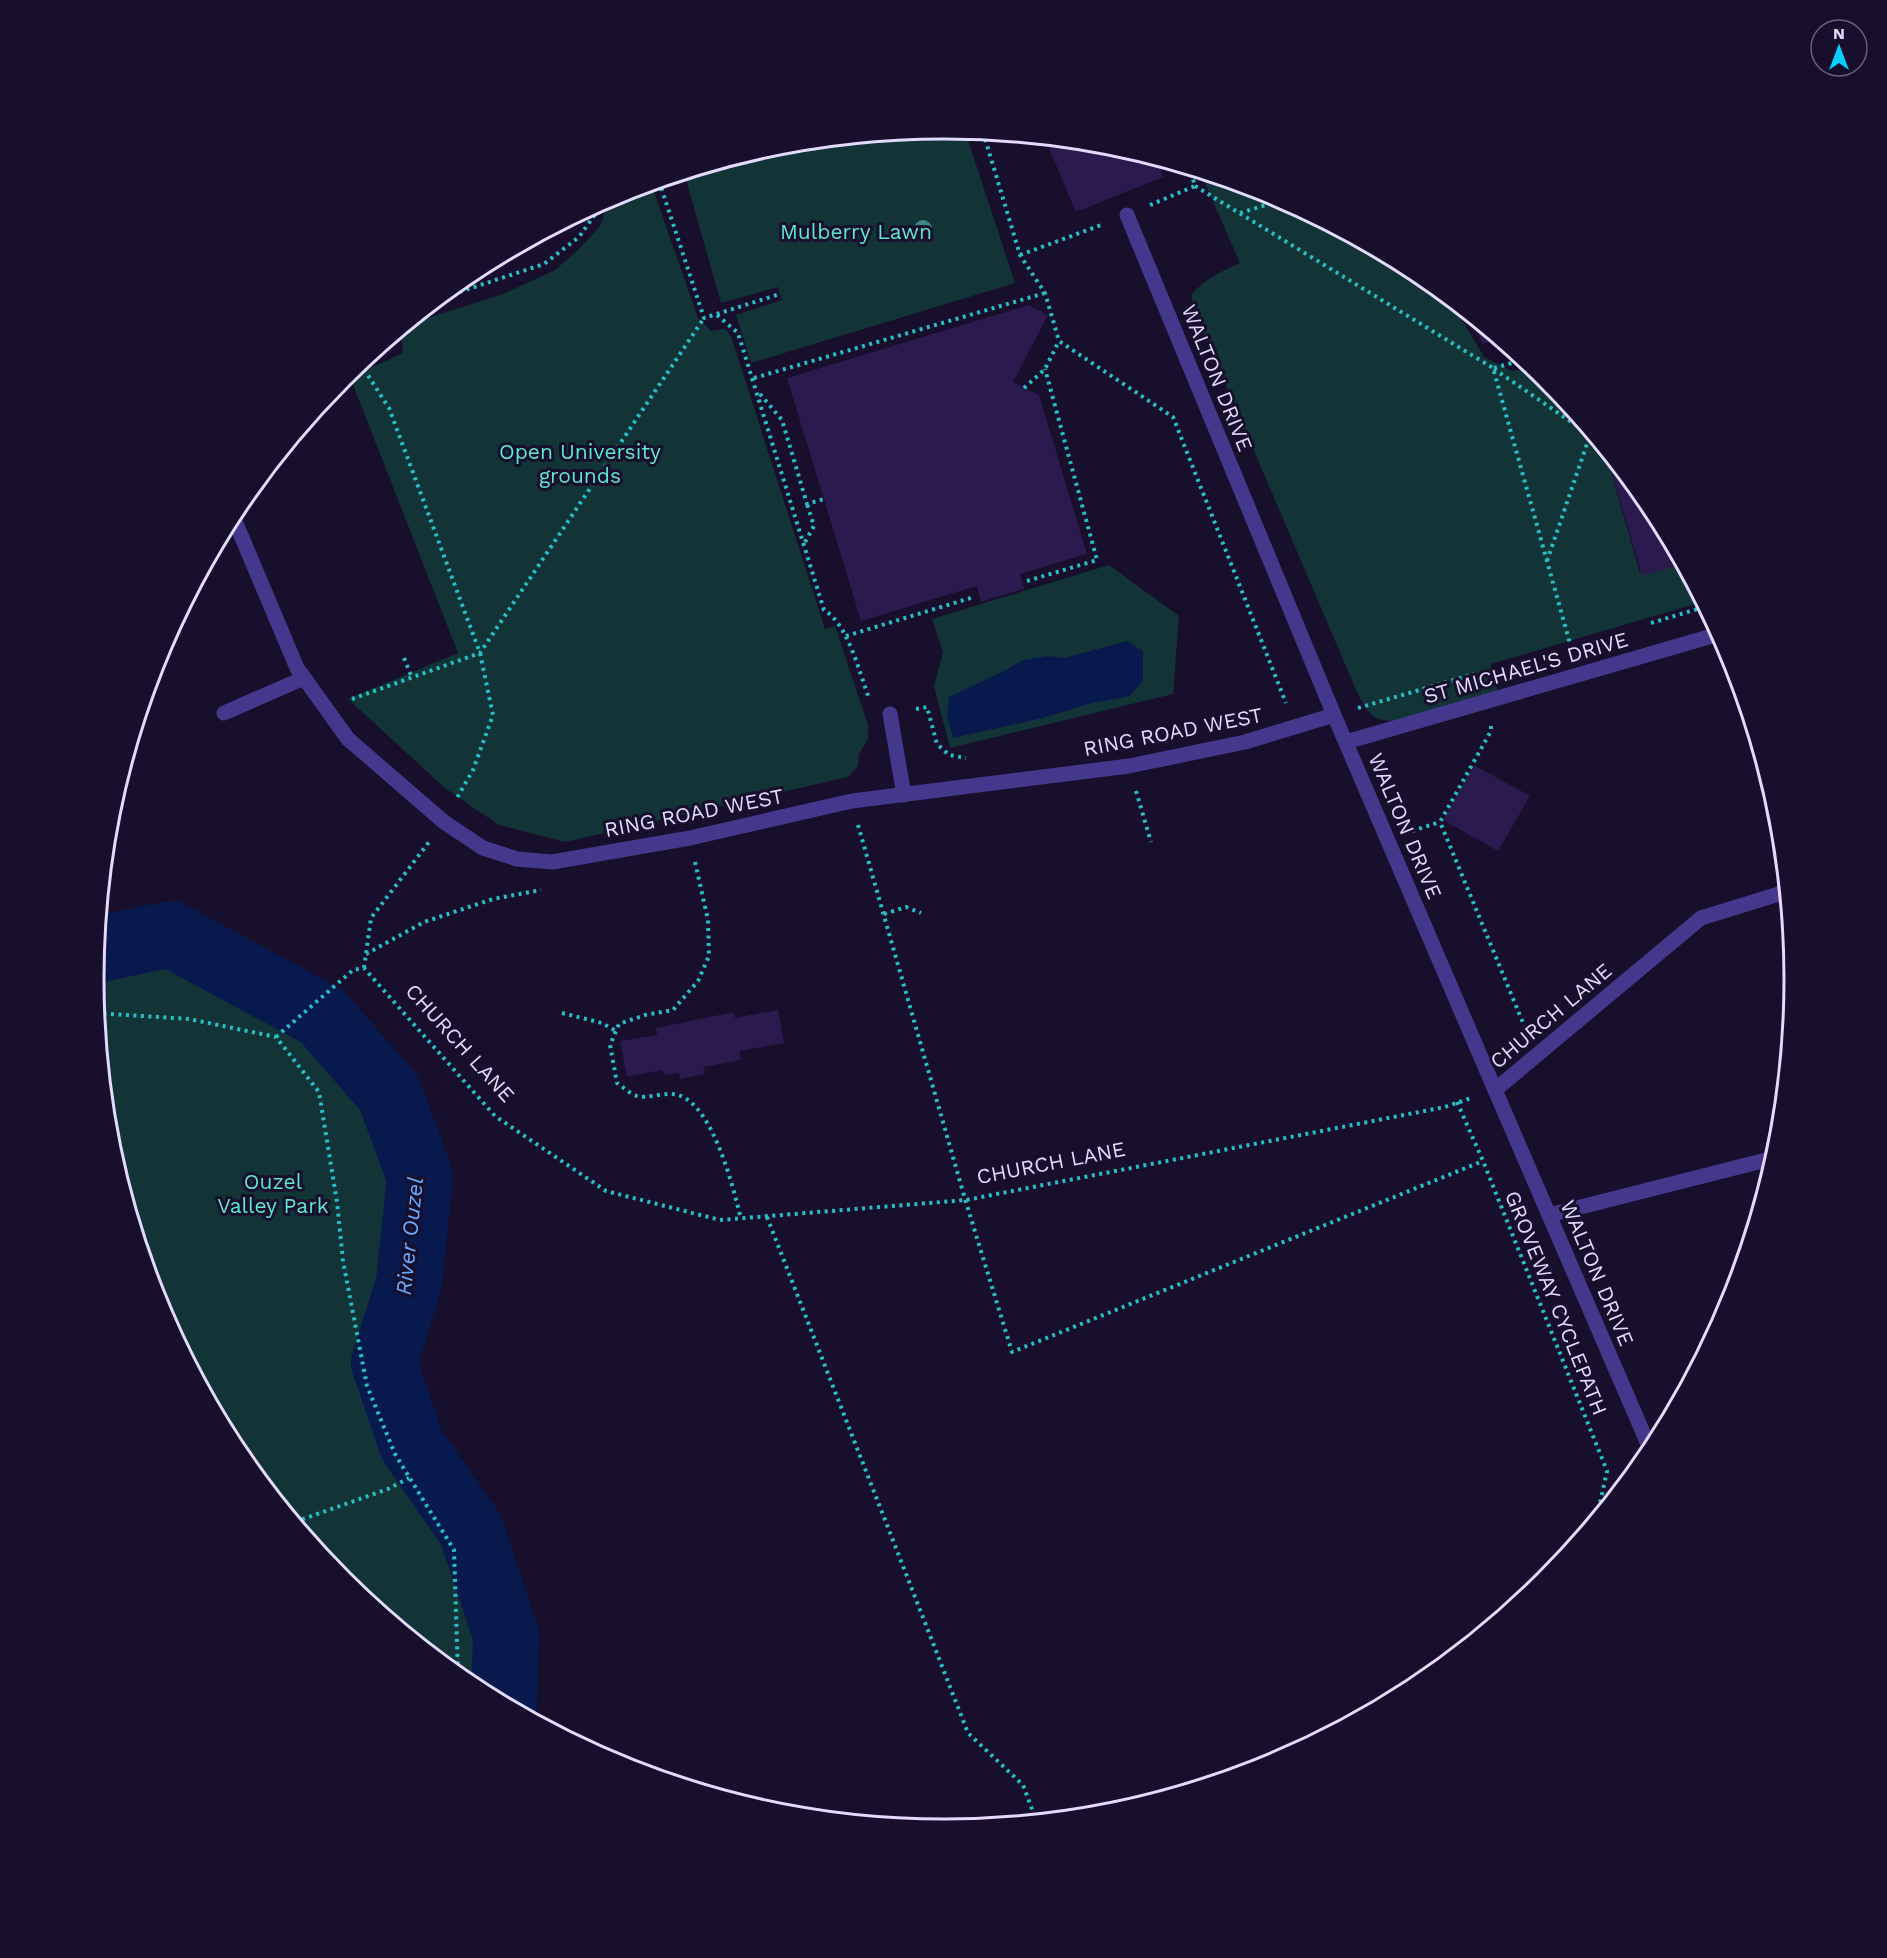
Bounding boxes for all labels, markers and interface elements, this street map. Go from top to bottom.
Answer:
north arrow [1809,18,1869,78]
text: N [1833,24,1845,43]
park label: Mulberry Lawn [780,219,932,244]
street label: WALTON DRIVE [1177,301,1258,455]
park label: Open University grounds [499,439,661,488]
street label: ST MICHAEL'S DRIVE [1421,626,1631,709]
street label: RING ROAD WEST [1081,702,1265,761]
street label: WALTON DRIVE [1363,749,1447,902]
street label: RING ROAD WEST [602,783,786,842]
street label: CHURCH LANE [1485,958,1616,1074]
street label: CHURCH LANE [401,978,520,1107]
street label: CHURCH LANE [975,1136,1127,1189]
park label: Ouzel Valley Park [217,1169,329,1218]
water label: River Ouzel [391,1176,428,1296]
street label: GROVEWAY CYCLEPATH [1500,1187,1613,1419]
street label: WALTON DRIVE [1555,1196,1639,1349]

